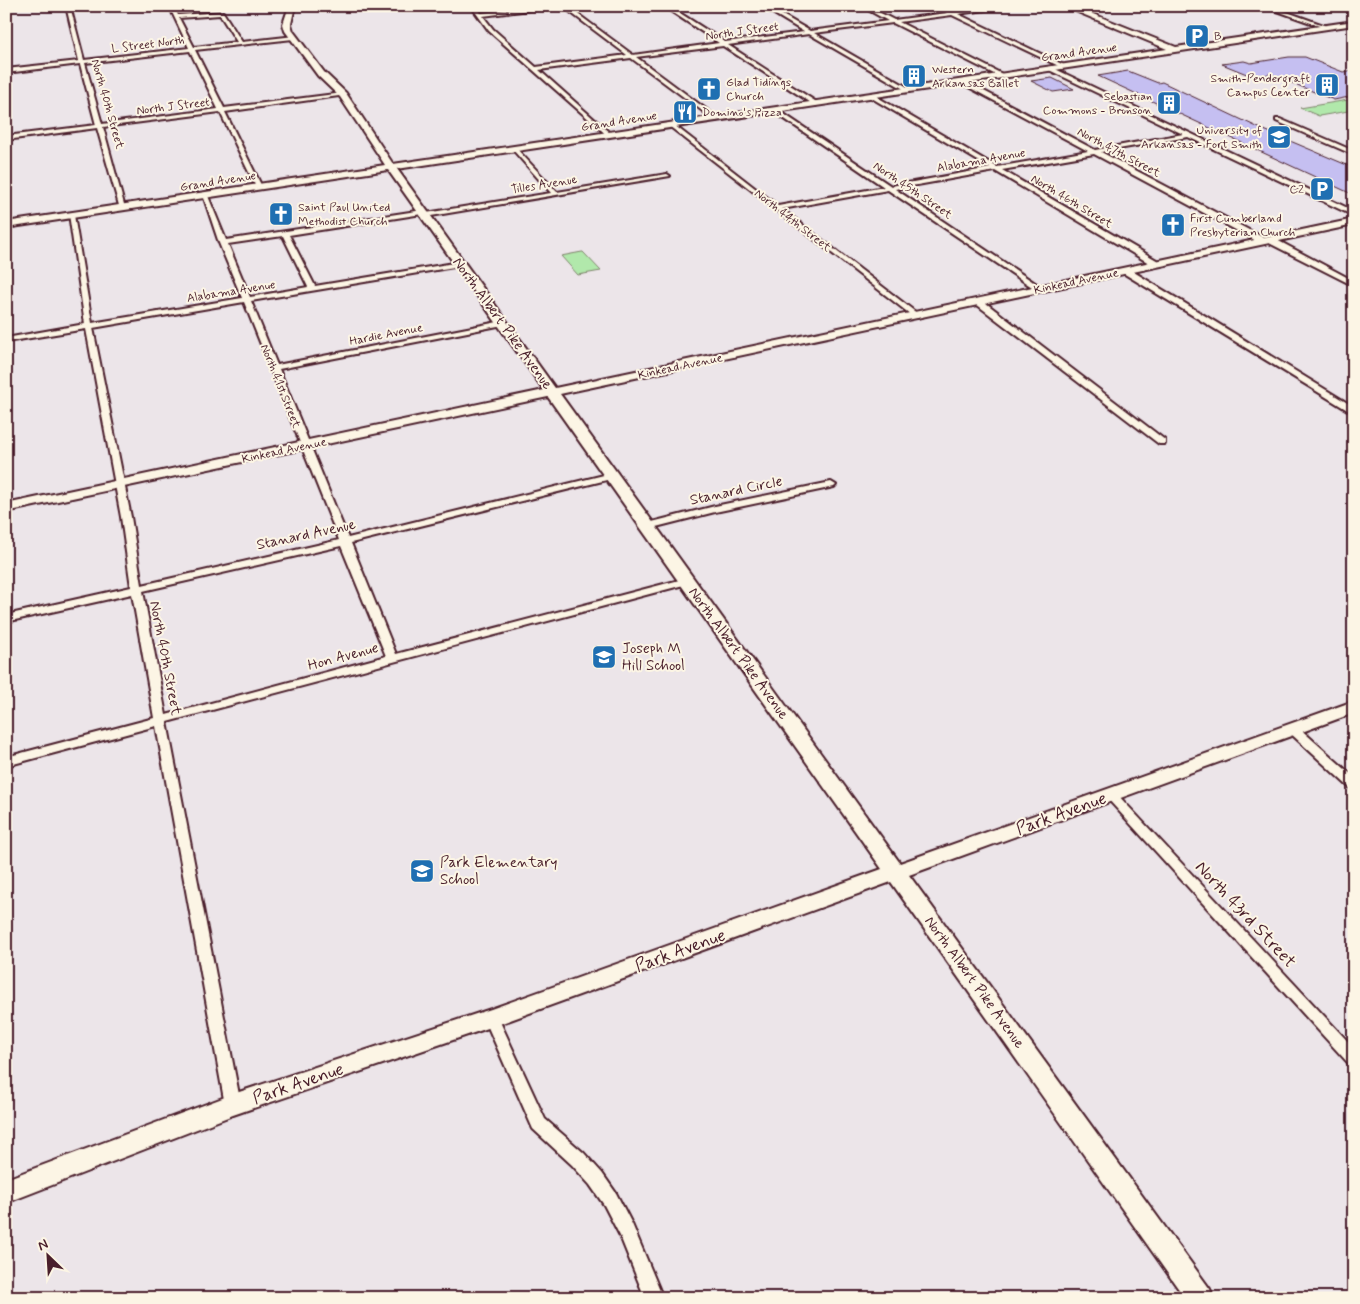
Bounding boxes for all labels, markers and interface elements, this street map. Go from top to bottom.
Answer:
street label: North J Street [705,19,780,45]
parking icon: B [1184,23,1210,49]
place label: B [1214,29,1222,45]
street label: L Street North [111,33,186,57]
street label: Grand Avenue [1040,40,1118,66]
street label: North 40th Street [87,58,127,151]
place label: Western Arkansas Ballet [932,62,1020,92]
building icon: Western Arkansas Ballet [901,63,927,89]
place label: Smith-Pendergraft Campus Center [1210,71,1310,101]
building icon: Smith-Pendergraft Campus Center [1314,72,1340,98]
place label: Glad Tidings Church [726,75,791,105]
church icon: Glad Tidings Church [696,76,722,102]
place label: Sebastian Commons - Bronson [1043,89,1153,119]
building icon: Sebastian Commons - Bronson [1156,90,1182,116]
street label: North J Street [136,95,211,119]
restaurant icon: Domino's Pizza [672,99,698,125]
place label: Domino's Pizza [702,105,782,121]
street label: Grand Avenue [580,108,658,136]
place label: University of Arkansas - Fort Smith [1141,123,1262,153]
street label: North 47th Street [1074,124,1163,182]
school or university icon: University of Arkansas - Fort Smith [1266,124,1292,150]
street label: Alabama Avenue [936,145,1027,177]
street label: North 45th Street [870,158,955,223]
street label: Grand Avenue [179,168,257,196]
street label: North 46th Street [1028,171,1115,233]
street label: Tilles Avenue [510,172,579,198]
parking icon: C2 [1309,176,1335,202]
place label: C2 [1290,182,1304,198]
street label: North 44th Street [751,186,834,256]
place label: Saint Paul United Methodist Church [298,200,390,230]
church icon: Saint Paul United Methodist Church [268,201,294,227]
place label: First Cumberland Presbyterian Church [1190,211,1296,241]
church icon: First Cumberland Presbyterian Church [1160,212,1186,238]
street label: North Albert Pike Avenue [447,253,557,394]
street label: Kinkead Avenue [1032,265,1120,299]
street label: Alabama Avenue [186,277,277,307]
street label: Hardie Avenue [348,320,424,350]
street label: North 41st Street [256,342,304,431]
street label: Kinkead Avenue [636,350,724,384]
street label: Kinkead Avenue [240,434,328,468]
street label: Stanard Circle [688,471,785,511]
street label: Stanard Avenue [255,515,358,555]
street label: North Albert Pike Avenue [683,583,793,724]
street label: North 40th Street [144,599,186,717]
street label: Hon Avenue [306,638,381,676]
place label: Joseph M Hill School [622,639,685,676]
school or university icon: Joseph M Hill School [591,644,617,670]
street label: Park Avenue [1013,786,1110,841]
place label: Park Elementary School [440,853,557,890]
street label: North 43rd Street [1189,856,1301,973]
school or university icon: Park Elementary School [409,858,435,884]
street label: North Albert Pike Avenue [919,912,1029,1053]
street label: Park Avenue [632,923,729,978]
street label: Park Avenue [250,1057,347,1111]
north arrow [22,1232,72,1282]
text: N [35,1235,51,1255]

